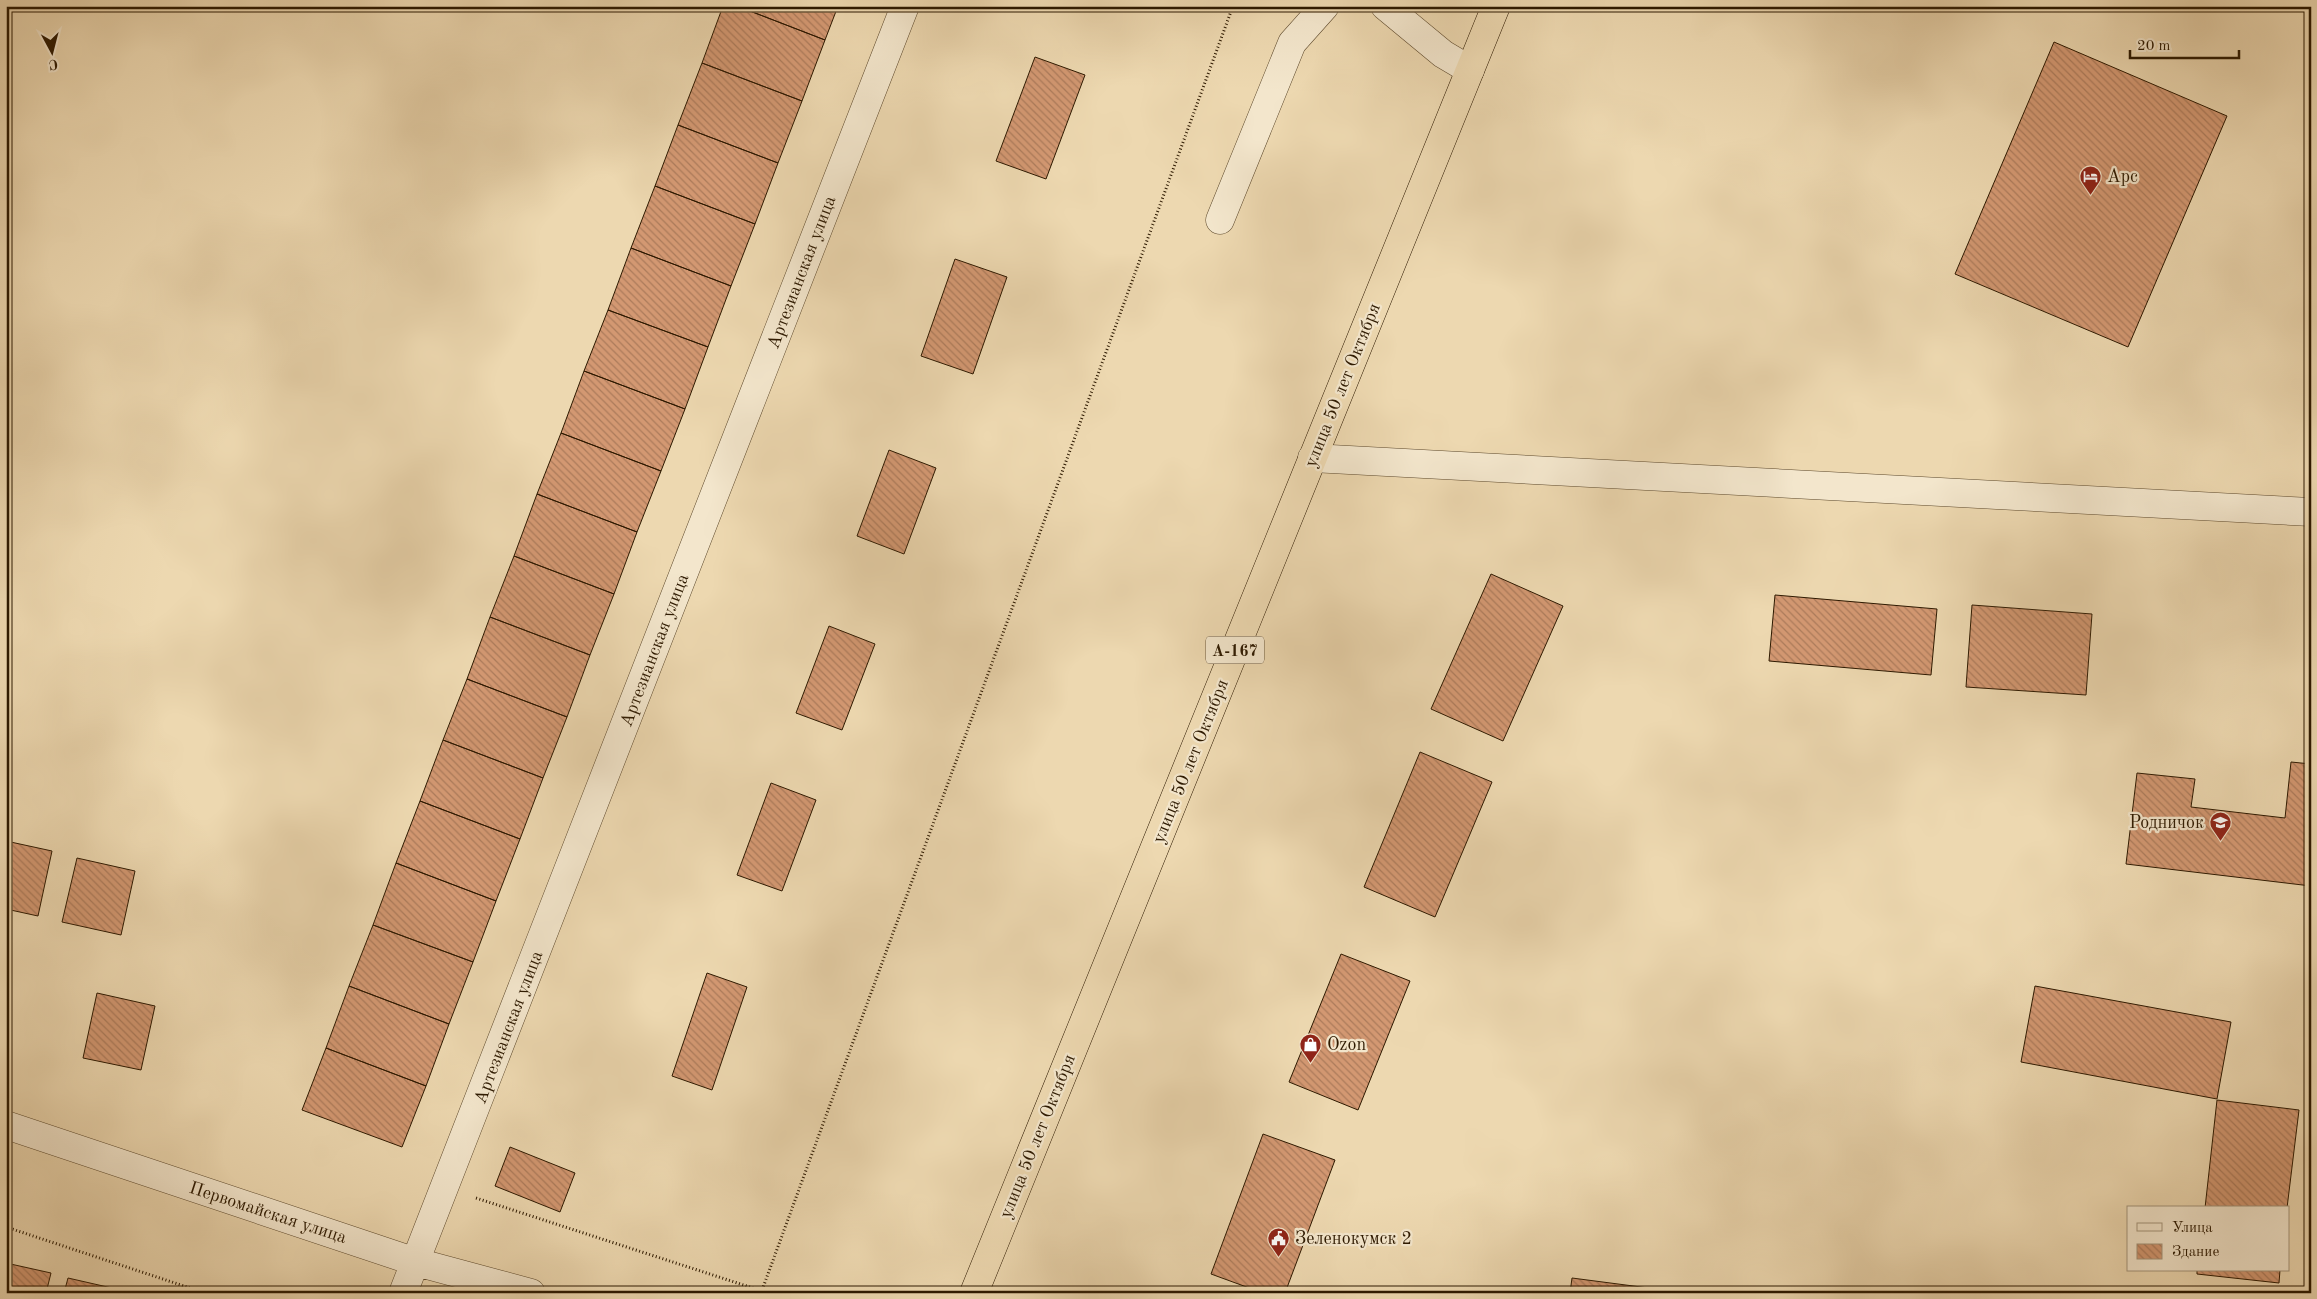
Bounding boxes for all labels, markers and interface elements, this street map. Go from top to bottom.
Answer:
north arrow [28,28,78,78]
scale bar [2130,28,2238,60]
text: 20 m [2137,39,2171,54]
text: С [48,56,59,71]
hotel icon: Арс [2079,164,2103,195]
place label: Арс [2107,168,2138,186]
street label: Артезианская улица [764,193,839,351]
street label: улица 50 лет Октября [1302,301,1384,470]
street label: Артезианская улица [617,571,692,729]
road number: А-167 [1206,636,1264,664]
street label: улица 50 лет Октября [1150,677,1232,846]
school or university icon: Родничок [2208,810,2232,841]
place label: Родничок [2129,814,2204,832]
street label: Артезианская улица [471,948,546,1106]
shop icon: Ozon [1299,1032,1323,1063]
place label: Ozon [1327,1036,1366,1054]
street label: улица 50 лет Октября [997,1052,1079,1221]
street label: Первомайская улица [187,1179,349,1247]
legend [2127,1206,2290,1272]
text: Улица [2172,1221,2213,1236]
public building icon: Зеленокумск 2 [1267,1226,1291,1257]
place label: Зеленокумск 2 [1295,1230,1412,1248]
text: Здание [2172,1245,2219,1260]

